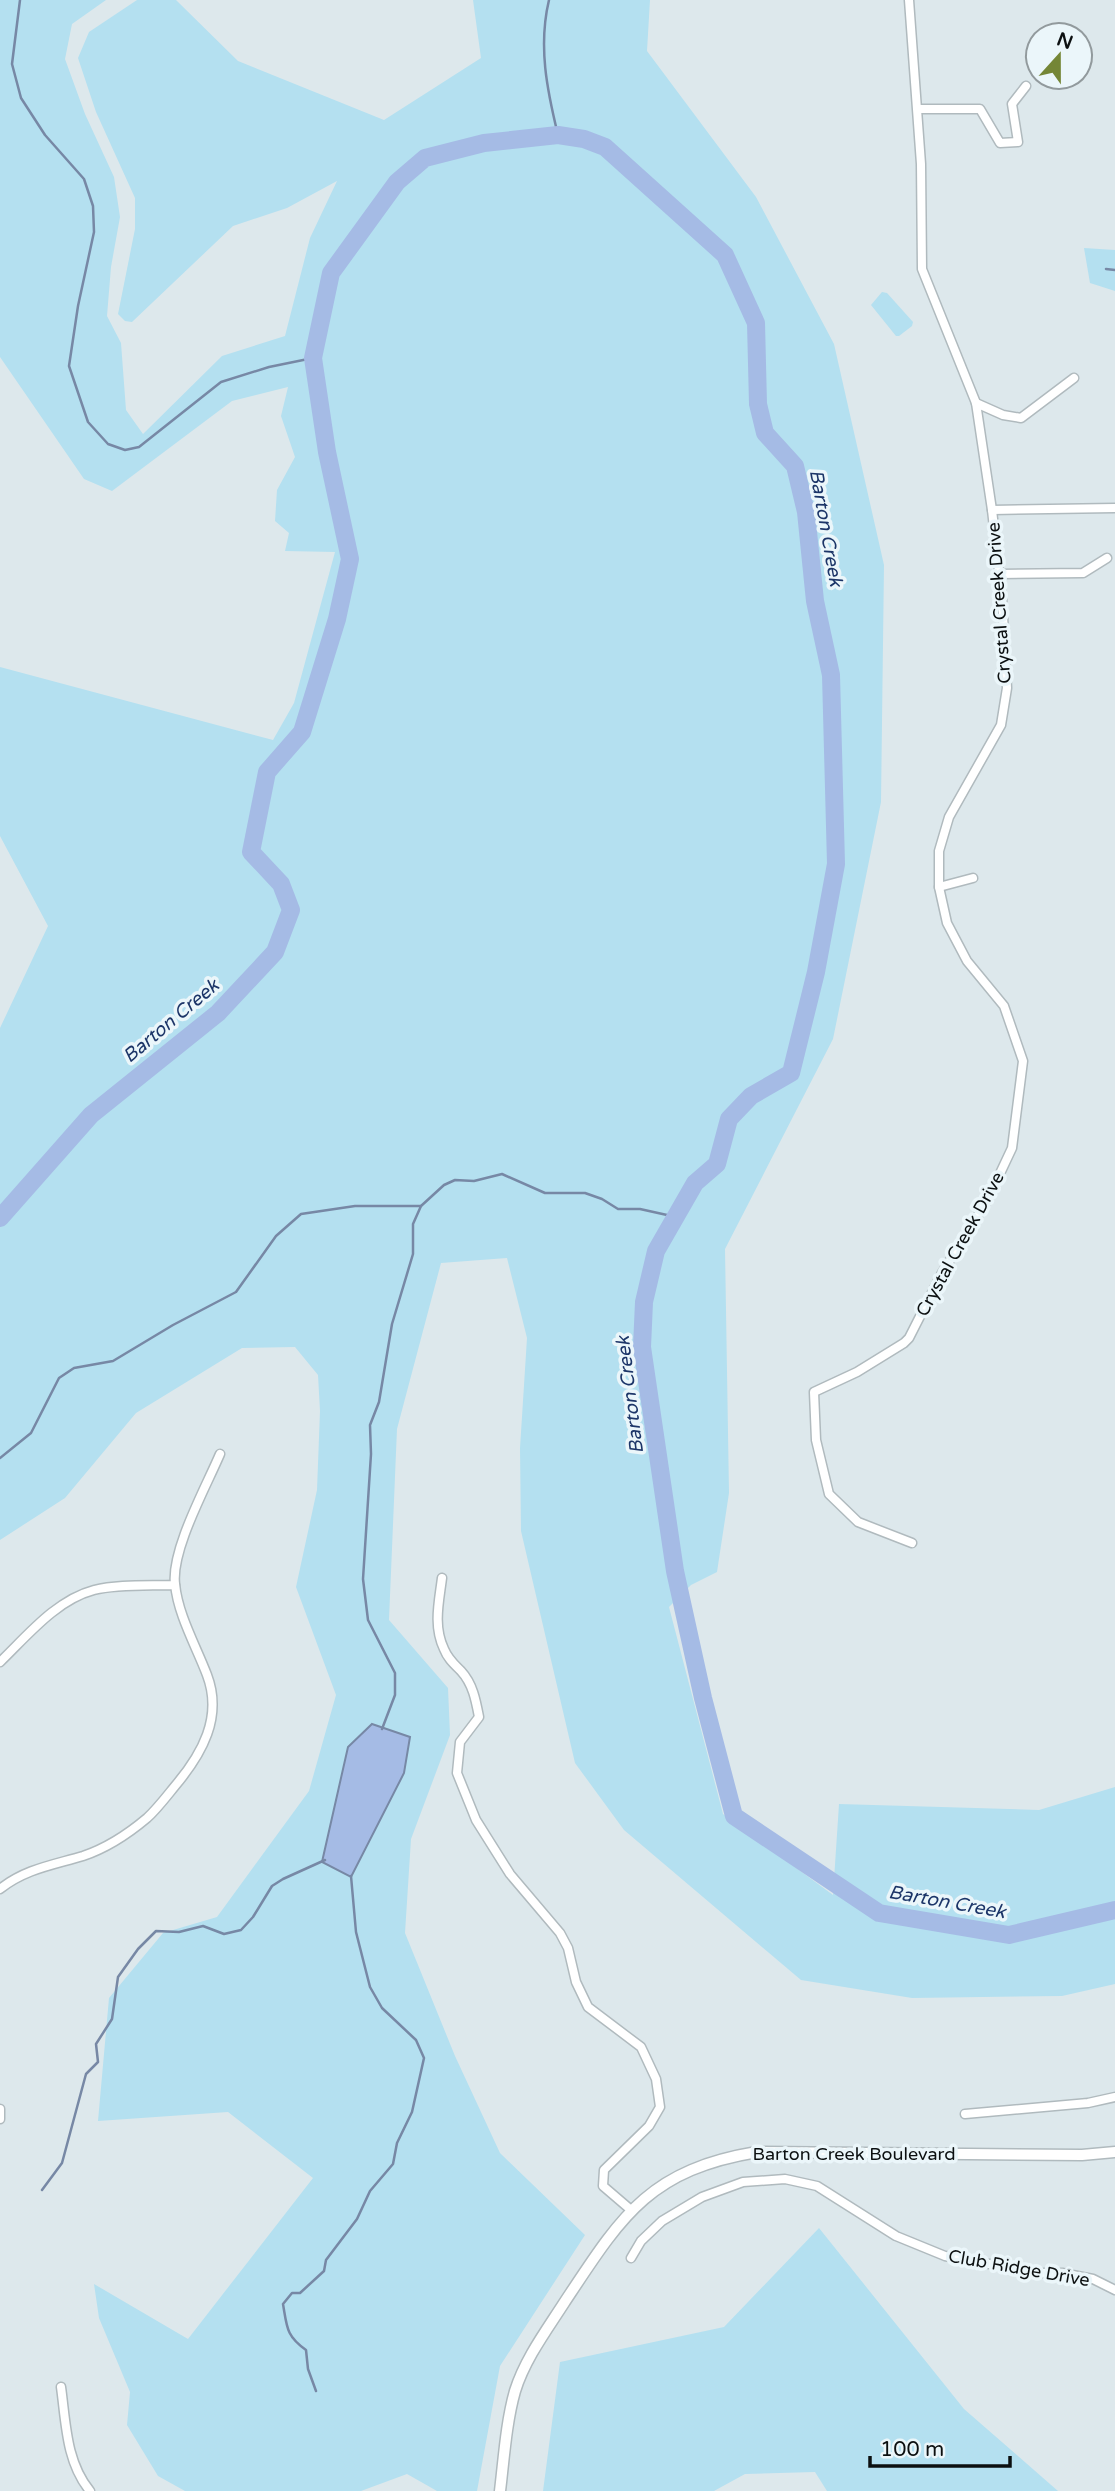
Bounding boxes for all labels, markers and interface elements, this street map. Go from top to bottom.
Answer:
north arrow [1024,21,1094,91]
text: N [1054,28,1076,54]
water label: Barton Creek [805,468,847,590]
street label: Crystal Creek Drive [982,521,1016,685]
water label: Barton Creek [119,974,225,1067]
street label: Crystal Creek Drive [911,1168,1009,1320]
water label: Barton Creek [612,1333,648,1455]
water label: Barton Creek [887,1881,1009,1923]
street label: Barton Creek Boulevard [752,2143,956,2165]
street label: Club Ridge Drive [947,2245,1091,2291]
scale bar [870,2424,1010,2468]
text: 100 m [880,2437,944,2462]

